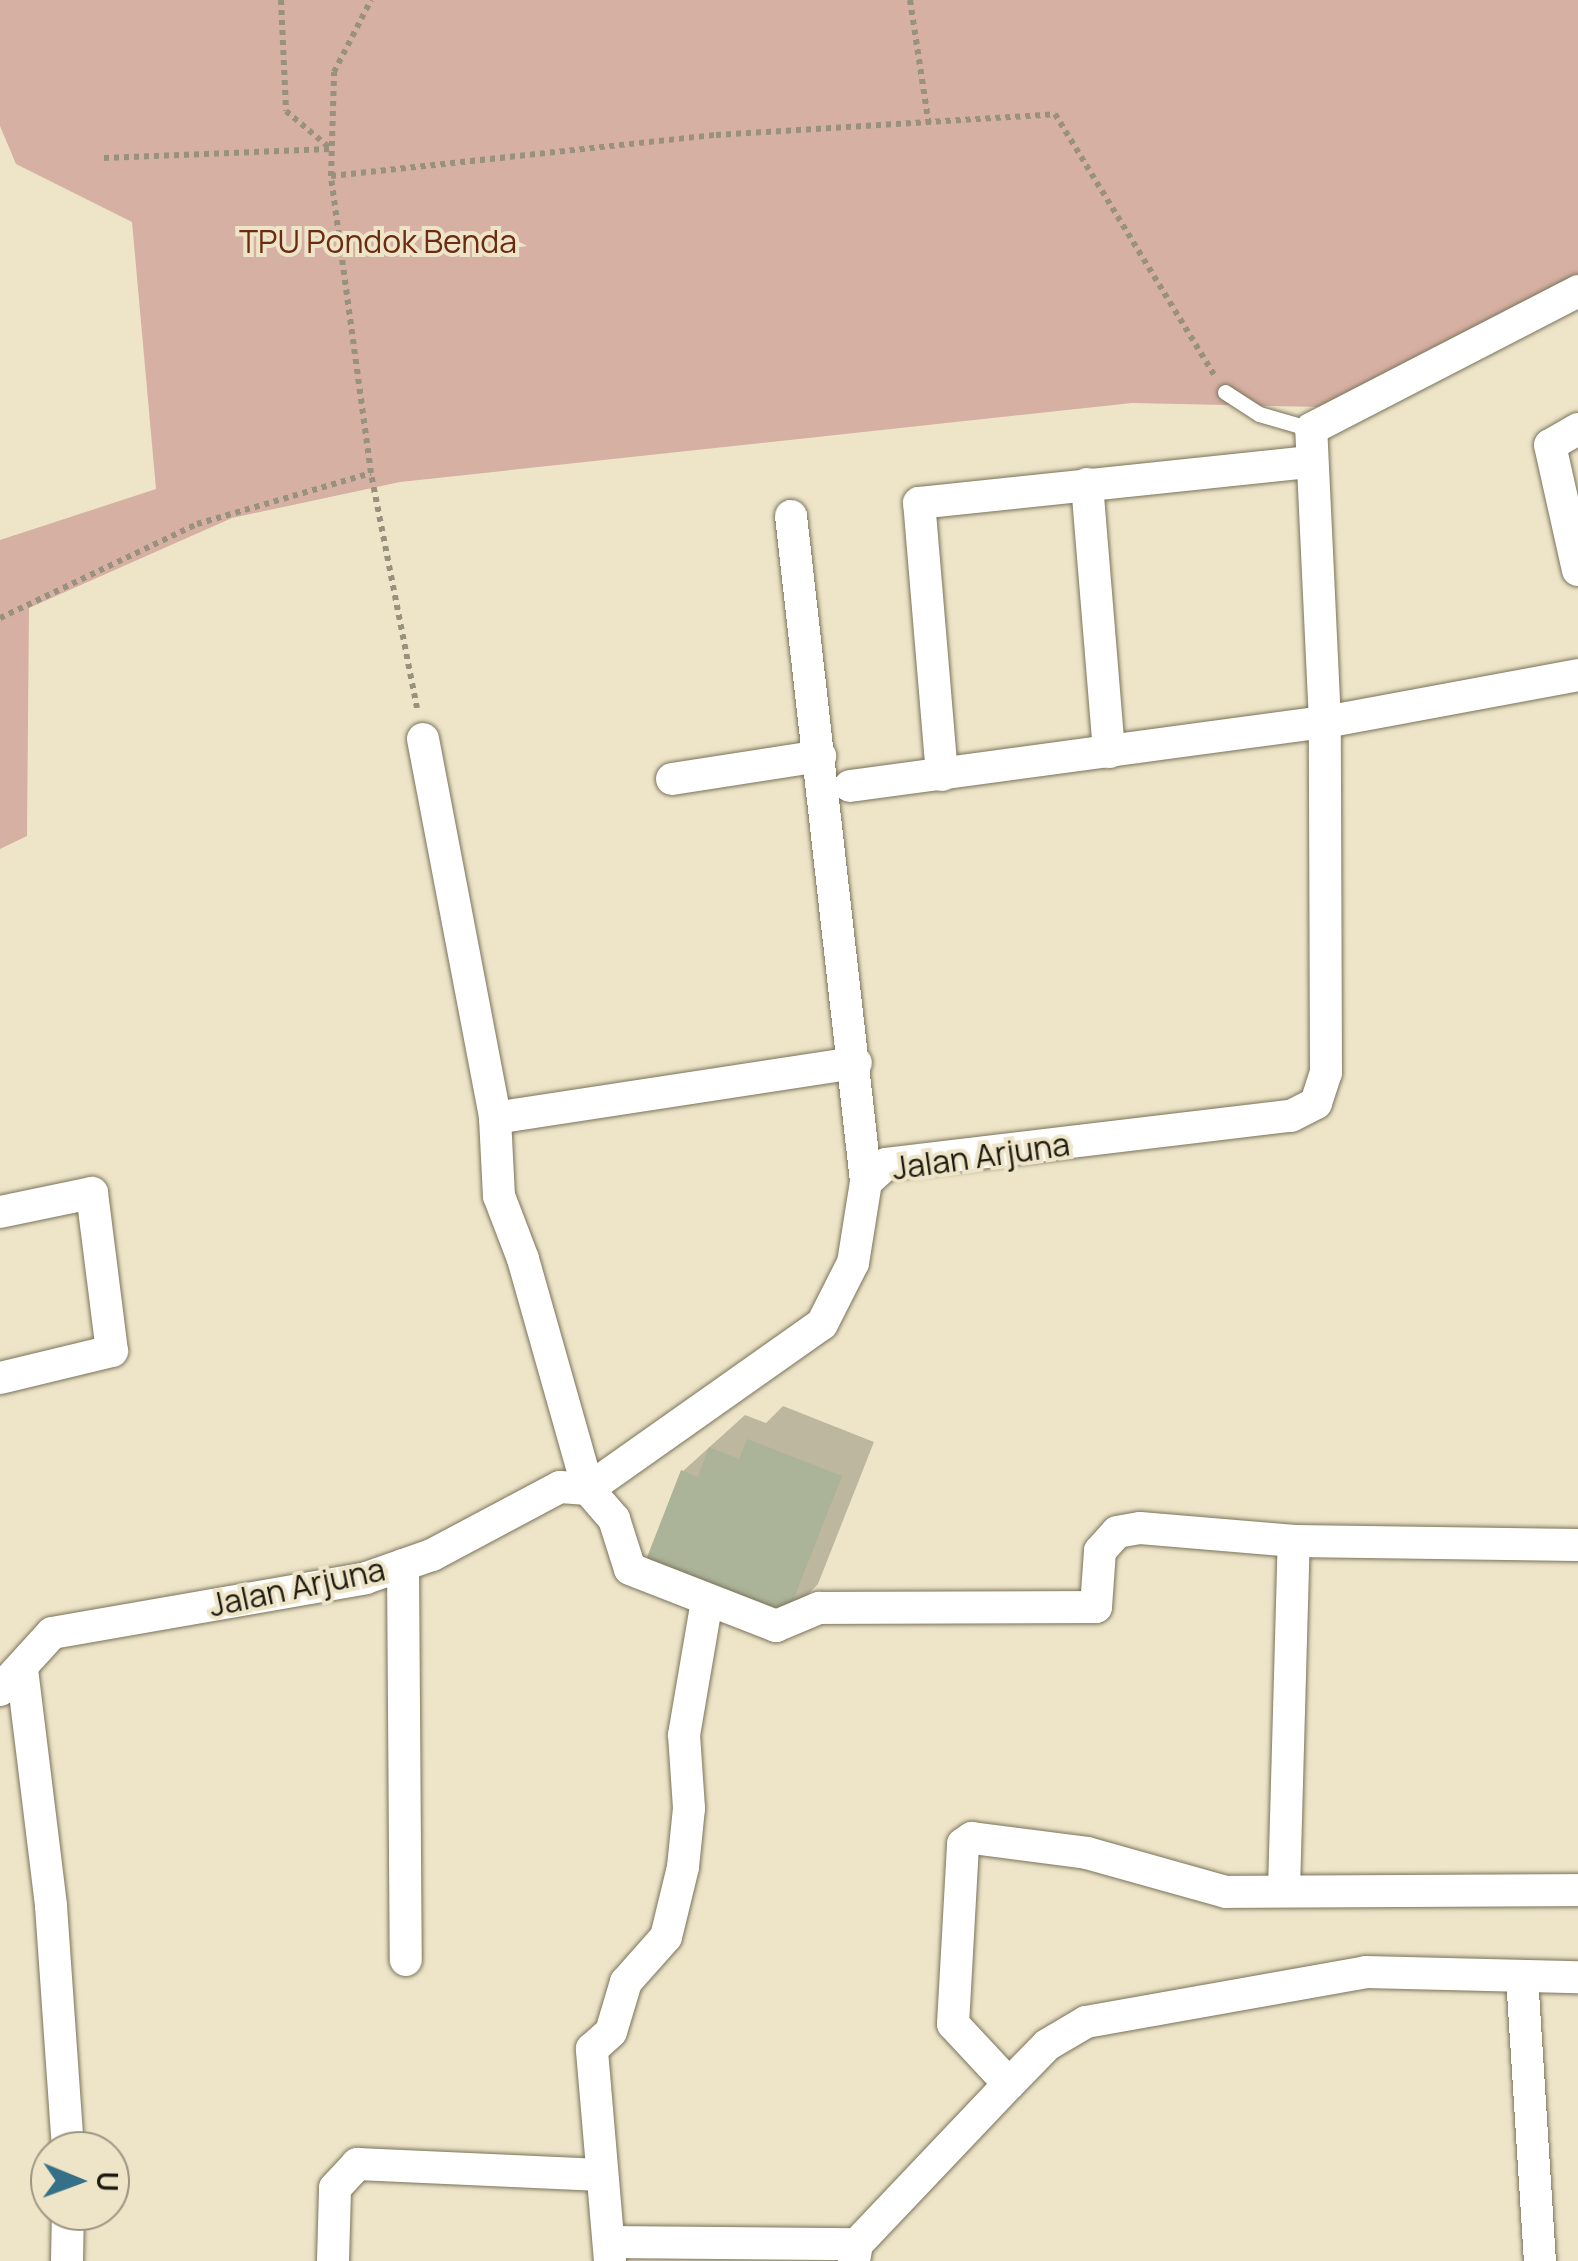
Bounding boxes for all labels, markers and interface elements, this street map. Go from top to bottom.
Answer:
park label: TPU Pondok Benda [239,222,517,260]
street label: Jalan Arjuna [890,1125,1072,1187]
street label: Jalan Arjuna [206,1550,388,1624]
north arrow [30,2131,130,2231]
text: U [89,2171,127,2192]

